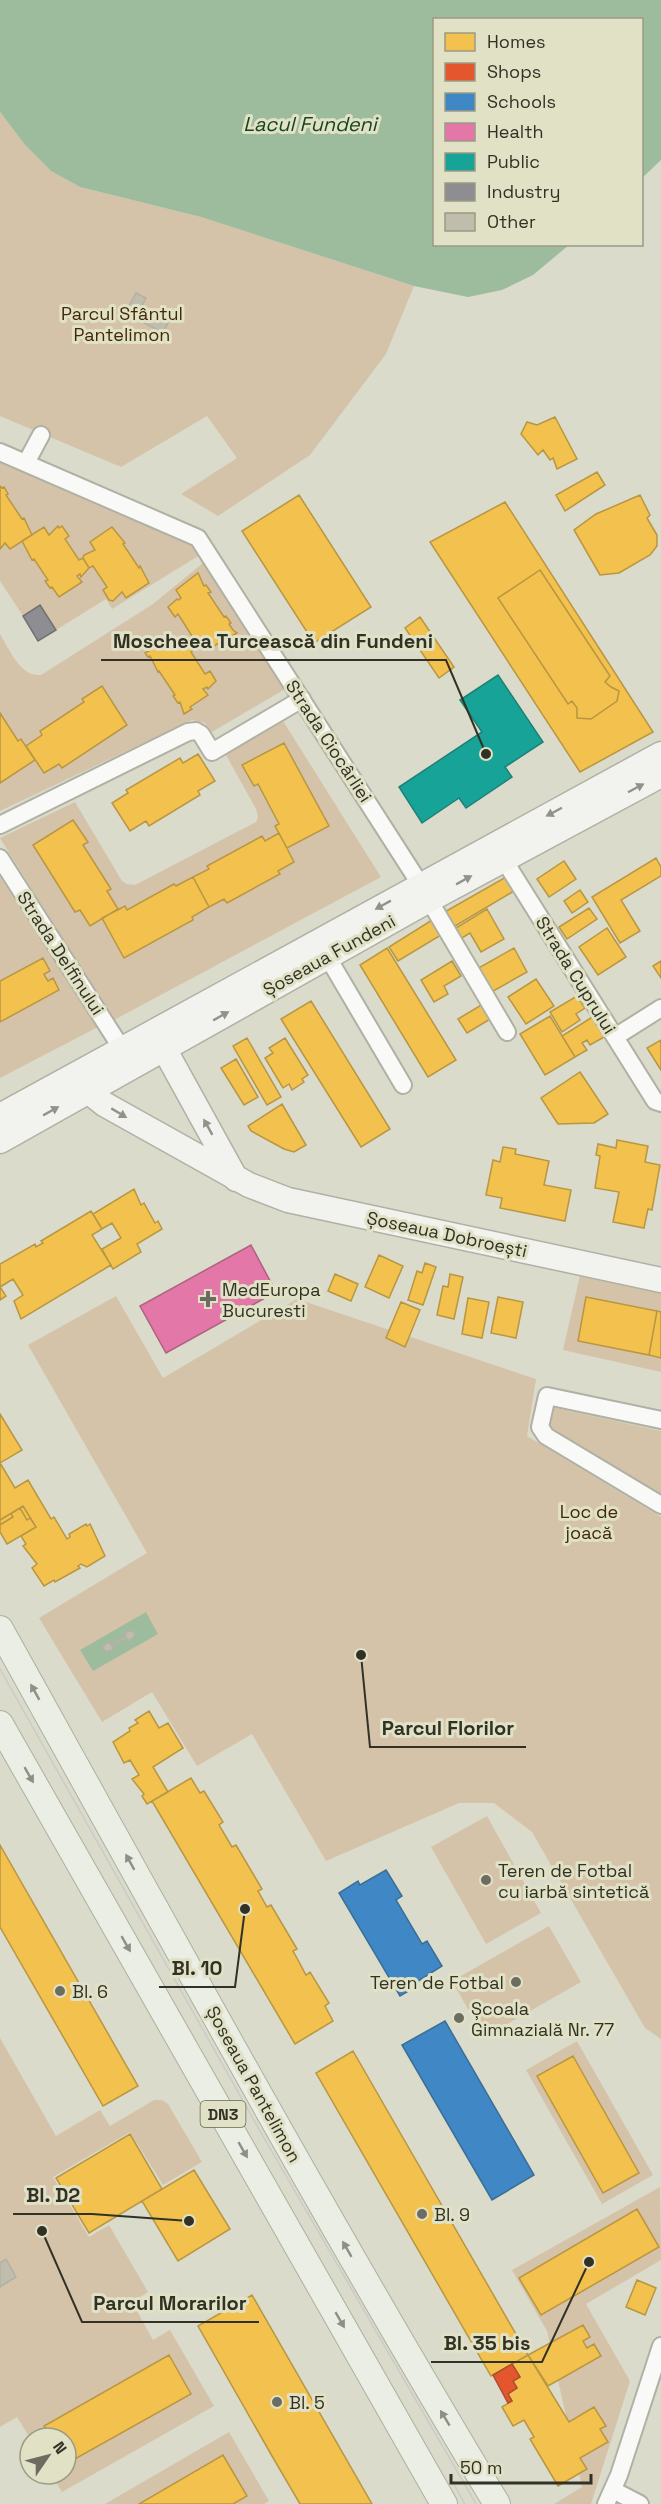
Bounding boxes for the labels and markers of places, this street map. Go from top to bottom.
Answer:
callout: Moscheea Turcească din Fundeni [101,622,446,660]
place label: MedEuropa Bucuresti [222,1278,321,1322]
marker: MedEuropa Bucuresti [199,1290,217,1308]
callout: Parcul Florilor [370,1709,526,1747]
place label: Teren de Fotbal cu iarbă sintetică [498,1859,649,1903]
marker: Teren de Fotbal cu iarbă sintetică [479,1873,493,1887]
callout: Bl. 10 [159,1949,235,1987]
place label: Teren de Fotbal [370,1971,504,1994]
marker: Teren de Fotbal [509,1975,523,1989]
place label: Bl. 6 [72,1980,108,2003]
marker: Bl. 6 [53,1984,67,1998]
place label: Școala Gimnazială Nr. 77 [471,1997,614,2041]
marker: Școala Gimnazială Nr. 77 [452,2011,466,2025]
callout: Bl. D2 [13,2176,92,2214]
place label: Bl. 9 [434,2203,470,2226]
marker: Bl. 9 [415,2207,429,2221]
callout: Parcul Morarilor [82,2284,259,2322]
callout: Bl. 35 bis [431,2324,542,2362]
place label: Bl. 5 [289,2391,325,2414]
marker: Bl. 5 [270,2395,284,2409]

